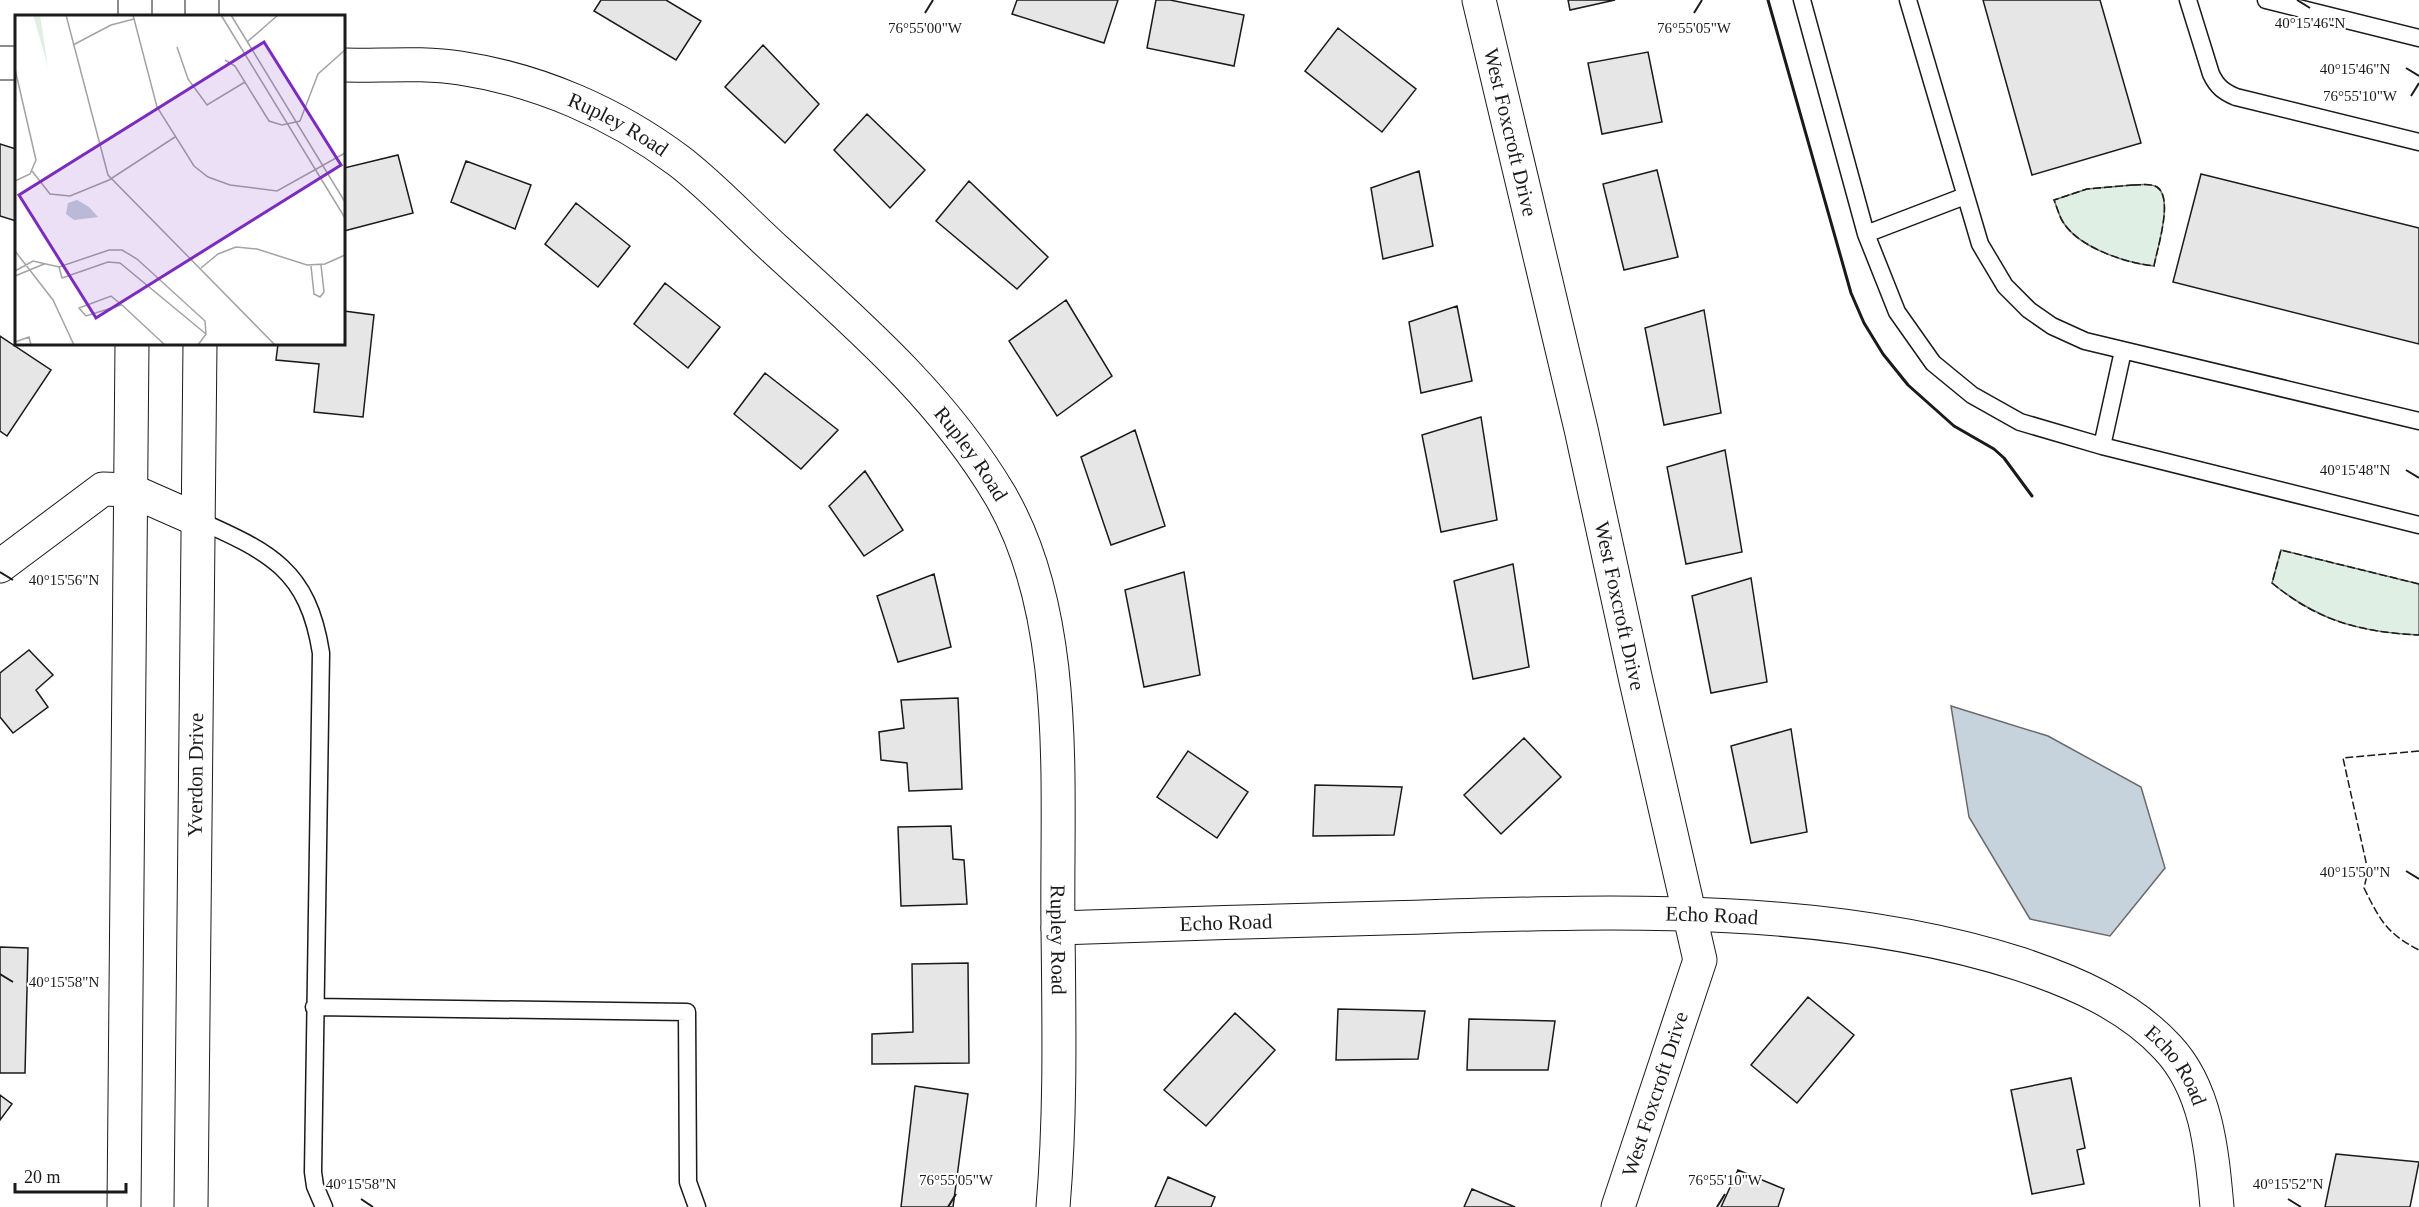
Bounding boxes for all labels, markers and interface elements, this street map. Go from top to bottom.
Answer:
inset map [15,15,345,345]
text: 40°15'46"N [2275,15,2345,31]
text: 76°55'00"W [888,20,963,36]
text: 76°55'05"W [1657,20,1732,36]
street label: West Foxcroft Drive [1479,46,1542,219]
text: 40°15'46"N [2320,61,2390,77]
street label: Rupley Road [565,87,673,162]
text: 76°55'10"W [2323,88,2398,104]
street label: Rupley Road [929,402,1013,506]
text: 40°15'48"N [2320,462,2390,478]
street label: West Foxcroft Drive [1590,519,1650,693]
text: 40°15'56"N [29,572,99,588]
street label: Yverdon Drive [183,713,208,837]
text: 40°15'50"N [2320,864,2390,880]
street label: Rupley Road [1046,885,1071,995]
street label: Echo Road [1665,902,1759,930]
street label: Echo Road [1179,909,1273,936]
text: 40°15'58"N [29,974,99,990]
street label: West Foxcroft Drive [1617,1008,1693,1180]
street label: Echo Road [2140,1020,2212,1109]
scale bar [15,1156,126,1194]
text: 20 m [24,1167,61,1187]
text: 76°55'05"W [919,1172,994,1188]
text: 76°55'10"W [1688,1172,1763,1188]
text: 40°15'58"N [326,1176,396,1192]
text: 40°15'52"N [2253,1176,2323,1192]

